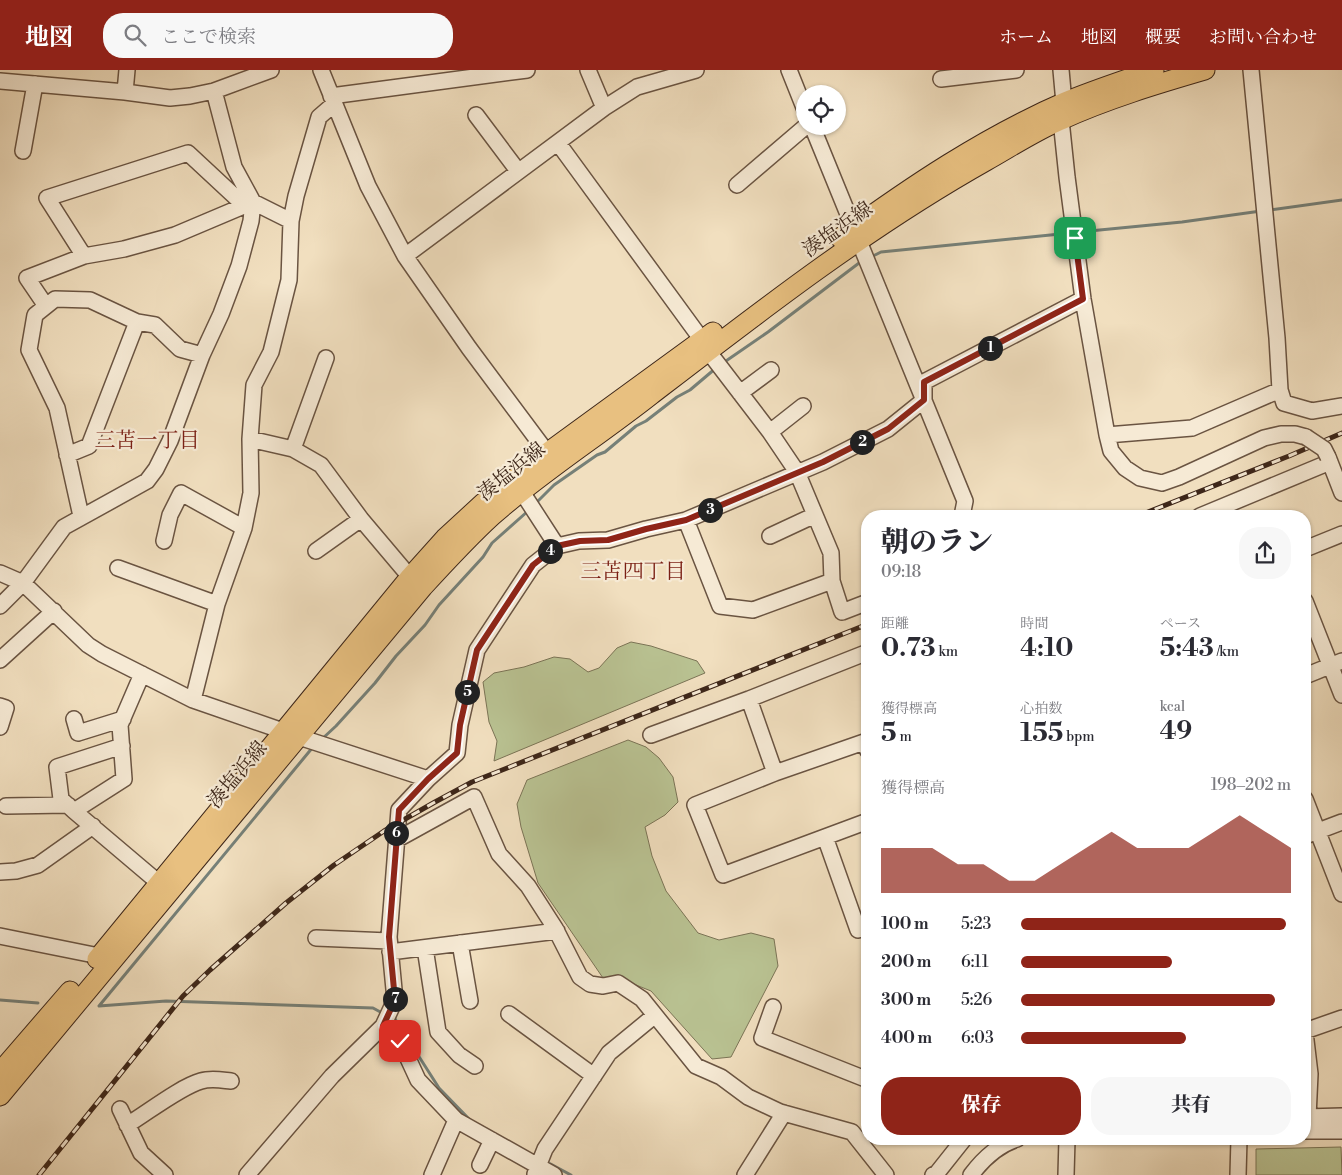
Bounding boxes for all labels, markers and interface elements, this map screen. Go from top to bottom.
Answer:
search box [103,13,453,58]
icon: search [121,21,149,49]
text: 地図 [25,23,73,53]
text: ここで検索 [161,25,256,49]
text: ホーム [999,26,1053,49]
text: 地図 [1081,26,1117,49]
text: 概要 [1145,26,1181,49]
text: お問い合わせ [1209,26,1317,49]
map controls [796,85,846,135]
button: locate [796,85,846,135]
street label: 湊塩浜線 [798,197,878,263]
pin [1054,217,1096,259]
icon: arrive [1061,224,1089,252]
pin: 1 [978,336,1002,360]
text: 1 [987,339,994,357]
district label: 三苫一丁目 [95,428,200,454]
pin: 2 [850,430,874,454]
text: 2 [858,433,867,451]
street label: 湊塩浜線 [473,437,551,507]
pin: 3 [698,498,722,522]
text: 3 [706,501,715,519]
text: 朝のラン [881,525,993,560]
button: share [1239,527,1291,579]
pin: 4 [538,538,562,564]
text: 4 [546,542,555,560]
district label: 三苫四丁目 [581,559,686,585]
text: 09:18 [881,562,921,582]
text: 距離 [881,615,909,633]
text: 時間 [1020,615,1048,633]
text: ペース [1160,615,1201,633]
text: 0.73 [881,633,936,664]
text: 4:10 [1020,633,1073,664]
text: 5:43 [1160,633,1214,664]
text: km [936,643,958,661]
text: /km [1214,643,1239,661]
pin: 5 [454,680,480,704]
text: 5 [463,683,472,701]
text: kcal [1160,698,1185,716]
text: 獲得標高 [881,700,937,718]
text: 心拍数 [1020,700,1062,718]
text: 49 [1160,716,1192,747]
text: 5 [881,718,897,749]
text: 155 [1020,718,1063,749]
text: m [897,728,912,746]
text: bpm [1063,728,1095,746]
street label: 湊塩浜線 [203,736,273,814]
text: 198–202 m [1211,775,1291,795]
text: 獲得標高 [881,778,945,798]
pin: 6 [384,820,408,846]
text: 6 [392,824,401,842]
text: 100 m [881,914,929,934]
text: 5:23 [961,914,991,934]
text: 200 m [881,952,931,972]
text: 6:11 [961,952,989,972]
pin: 7 [382,986,408,1012]
text: 7 [391,990,400,1008]
text: 300 m [881,990,931,1010]
text: 5:26 [961,990,992,1010]
pin [379,1020,421,1062]
icon: check [386,1027,414,1055]
text: 400 m [881,1028,932,1048]
text: 6:03 [961,1028,994,1048]
button: 保存 [881,1077,1081,1135]
button: 共有 [1091,1077,1291,1135]

